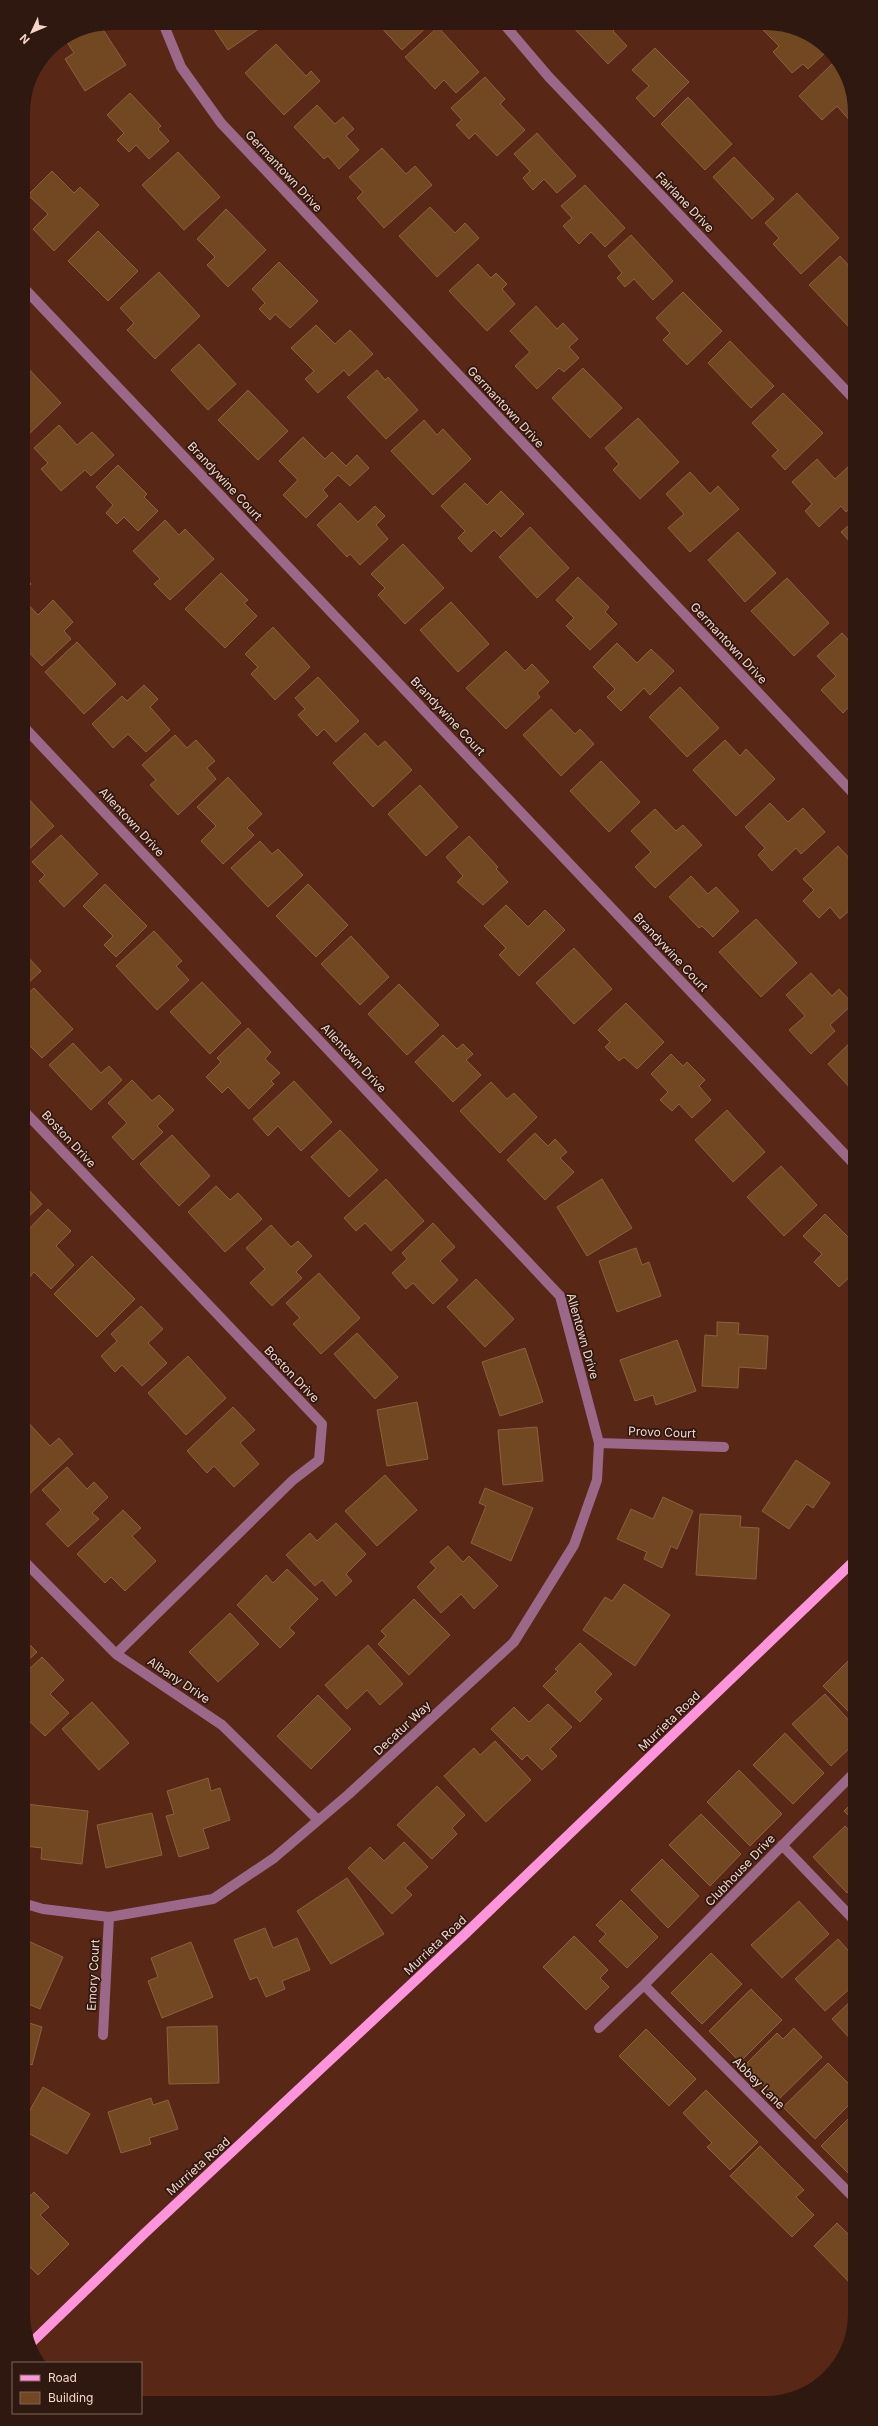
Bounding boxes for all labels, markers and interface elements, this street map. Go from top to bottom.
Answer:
north arrow [12,12,52,52]
text: N [17,31,33,47]
street label: Germantown Drive [242,127,326,215]
street label: Fairlane Drive [653,169,717,235]
street label: Germantown Drive [464,363,548,451]
street label: Brandywine Court [185,439,265,524]
street label: Germantown Drive [687,599,771,687]
street label: Brandywine Court [408,674,488,759]
street label: Allentown Drive [96,784,168,860]
street label: Brandywine Court [631,910,711,995]
street label: Allentown Drive [318,1020,390,1096]
street label: Boston Drive [39,1107,99,1171]
street label: Allentown Drive [564,1291,602,1381]
street label: Boston Drive [261,1343,323,1405]
street label: Provo Court [628,1423,696,1441]
street label: Albany Drive [145,1654,213,1706]
street label: Murrieta Road [635,1688,703,1754]
street label: Decatur Way [370,1698,434,1758]
street label: Clubhouse Drive [702,1831,778,1909]
street label: Murrieta Road [401,1912,469,1978]
street label: Emory Court [84,1939,102,2011]
street label: Abbey Lane [730,2054,788,2112]
street label: Murrieta Road [163,2134,233,2198]
legend [12,2362,142,2414]
text: Road [48,2370,77,2385]
text: Building [48,2390,93,2405]

